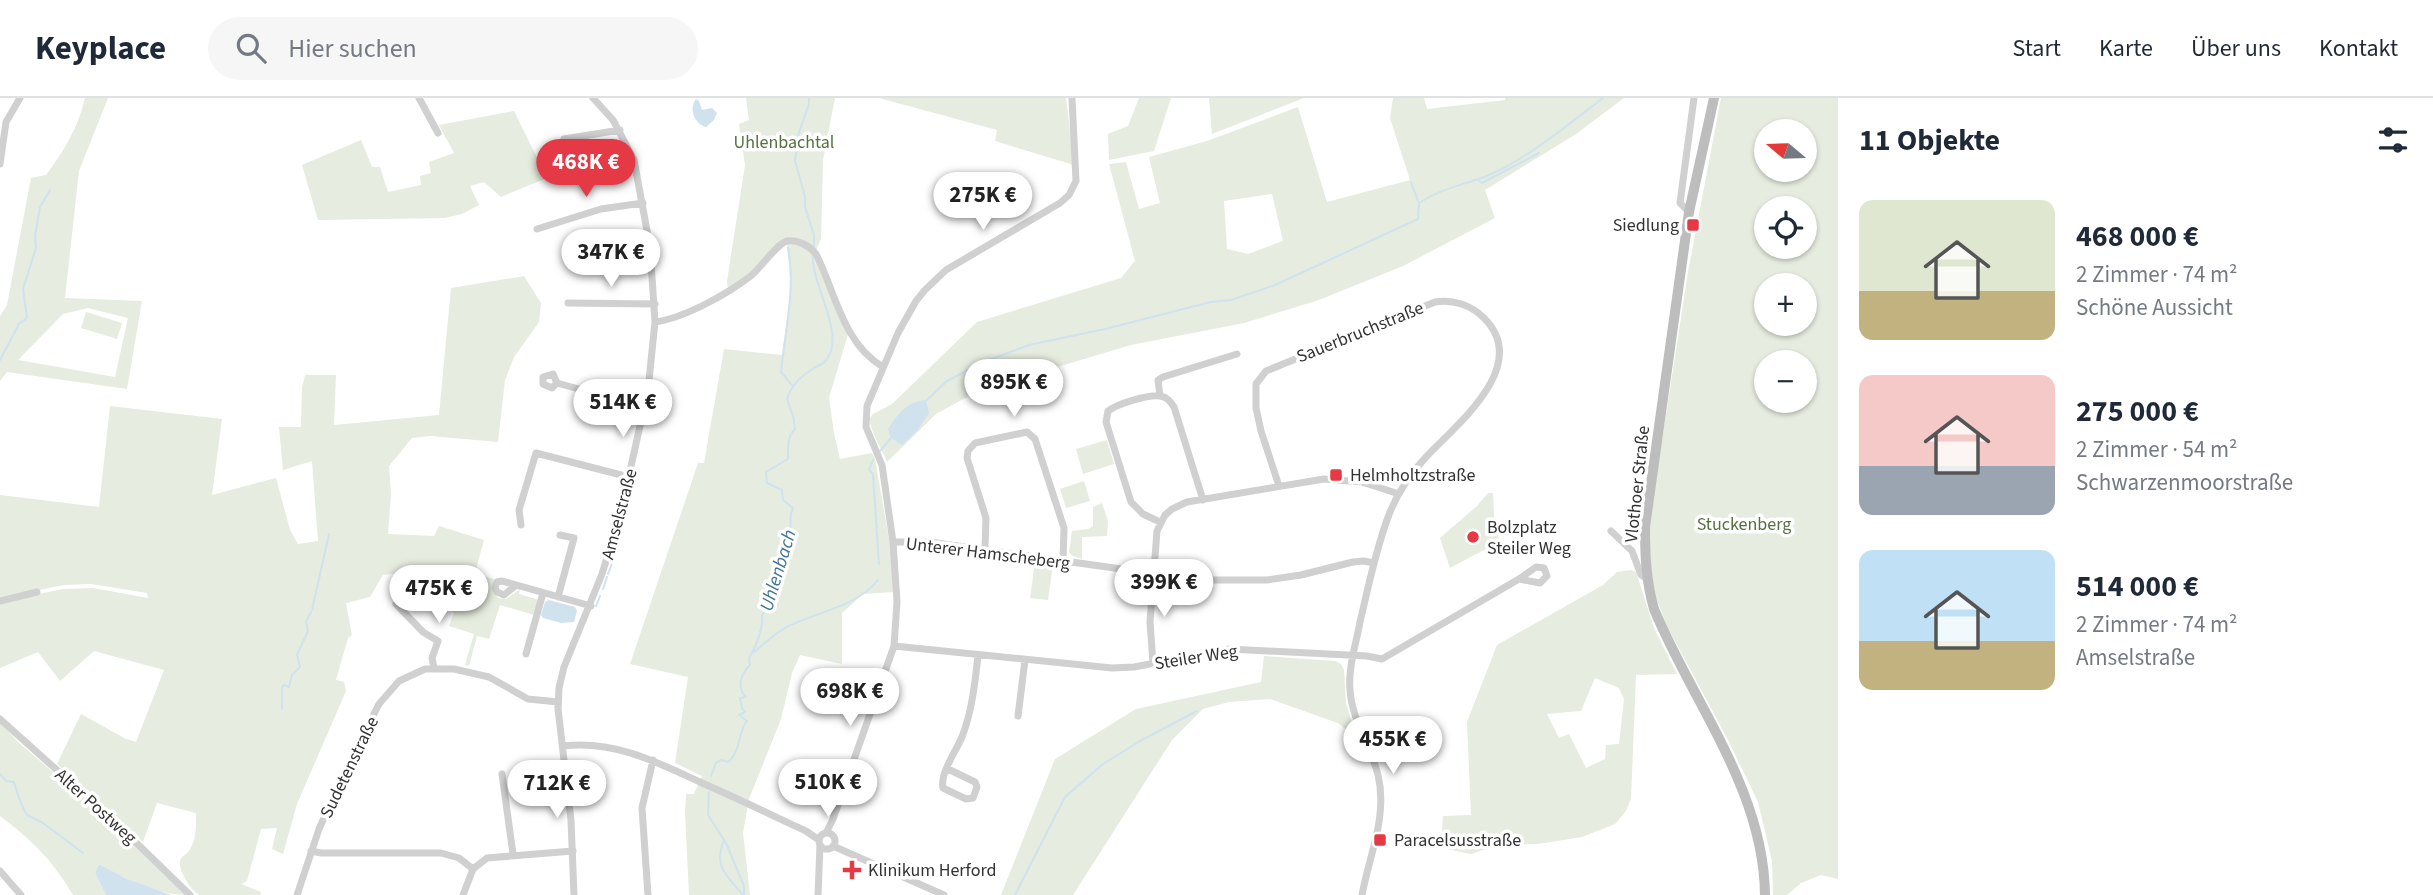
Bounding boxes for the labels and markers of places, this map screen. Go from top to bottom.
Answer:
pin: 468K € [529,140,643,199]
pin: 275K € [926,172,1040,232]
place label: Siedlung [1613,213,1679,238]
marker: Siedlung [1685,217,1701,233]
pin: 347K € [554,230,668,289]
pin: 895K € [957,360,1071,419]
pin: 514K € [566,380,680,439]
place label: Helmholtzstraße [1350,463,1476,488]
marker: Helmholtzstraße [1328,467,1344,483]
place label: Bolzplatz Steiler Weg [1487,515,1571,561]
marker: Bolzplatz Steiler Weg [1465,529,1481,545]
pin: 399K € [1107,560,1221,619]
pin: 475K € [382,566,496,625]
pin: 698K € [793,668,907,728]
pin: 455K € [1336,716,1450,776]
pin: 712K € [500,760,614,820]
pin: 510K € [771,760,885,819]
place label: Paracelsusstraße [1394,828,1521,853]
marker: Paracelsusstraße [1372,832,1388,848]
place label: Klinikum Herford [868,858,997,883]
marker: Klinikum Herford [842,860,862,880]

